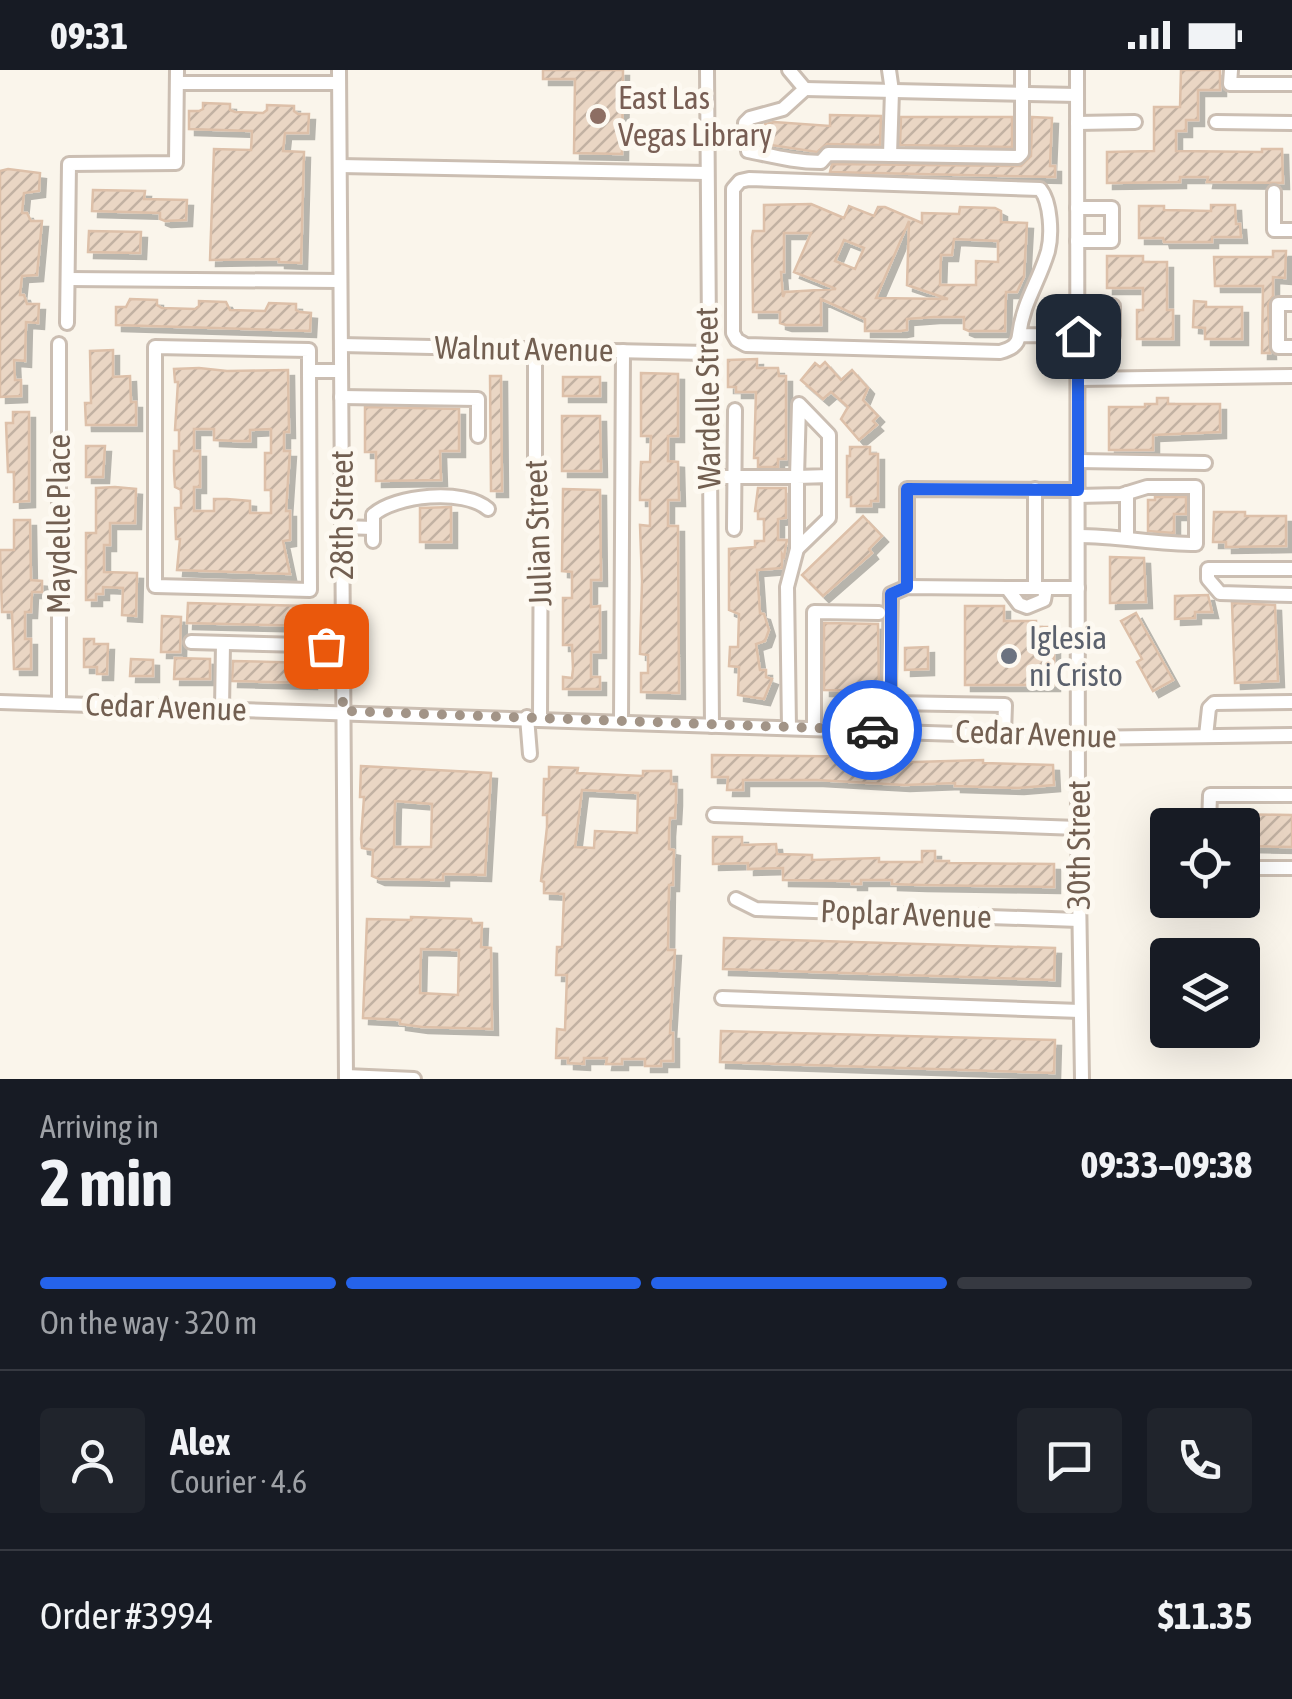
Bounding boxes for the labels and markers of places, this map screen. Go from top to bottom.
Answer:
place label: East Las Vegas Library [618,79,772,153]
marker: East Las Vegas Library [587,105,609,127]
pin [1036,294,1121,379]
pin [284,604,369,689]
place label: Iglesia ni Cristo [1029,619,1123,693]
marker: Iglesia ni Cristo [998,645,1020,667]

